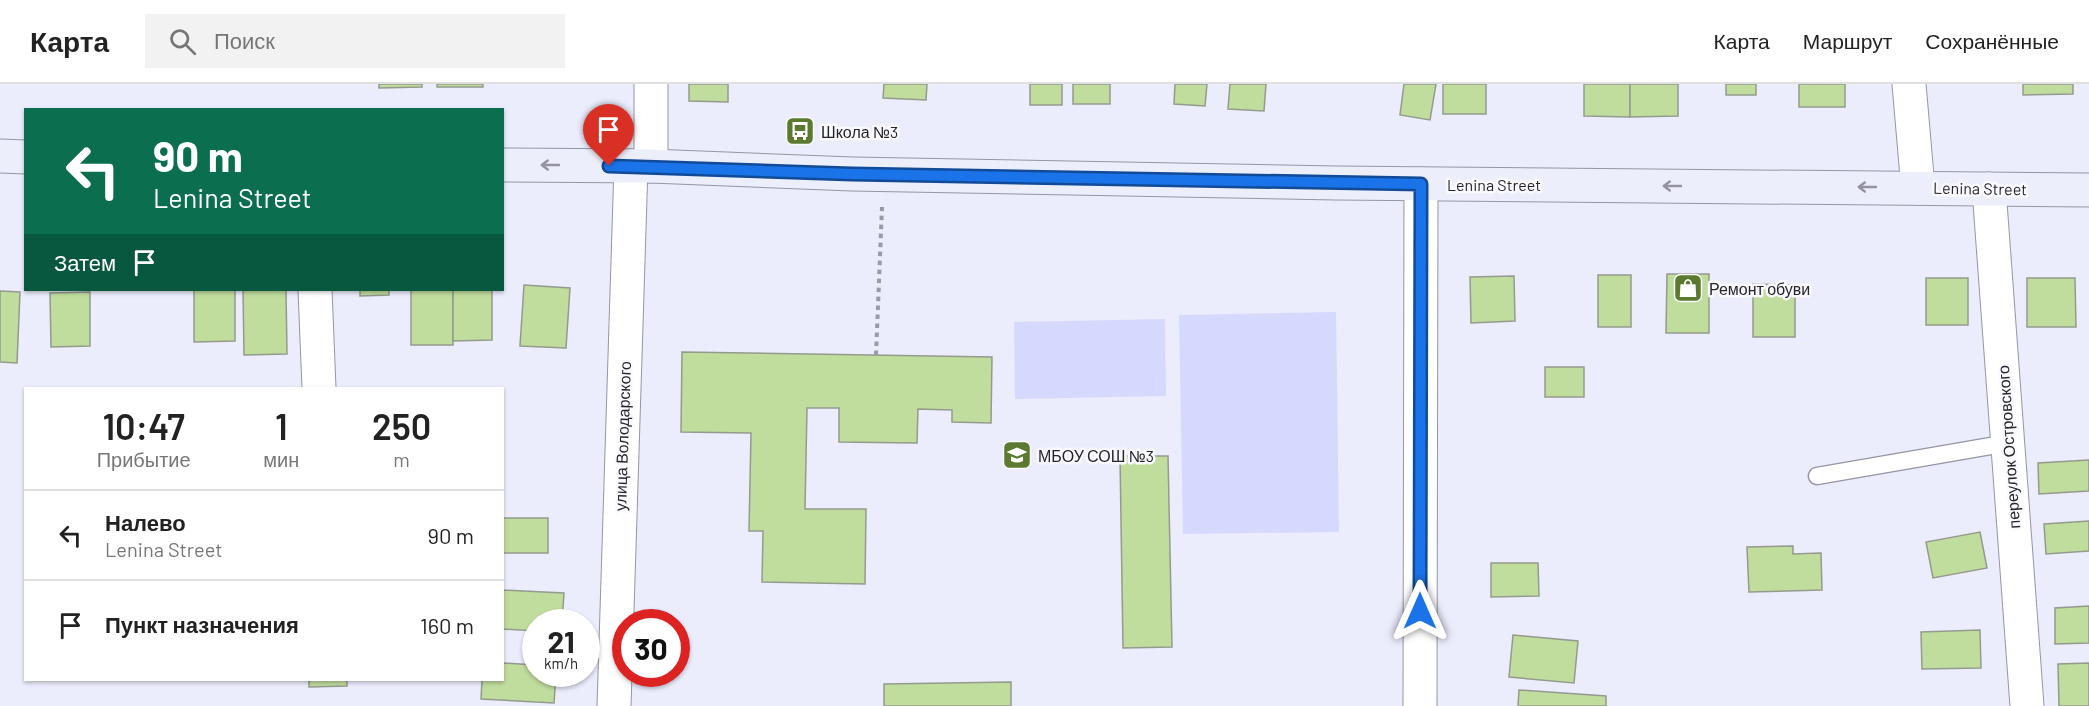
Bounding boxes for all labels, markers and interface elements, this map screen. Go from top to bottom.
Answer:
search box [145,14,565,68]
text: Карта [30,24,109,58]
icon: search [166,25,199,58]
text: Поиск [214,27,275,53]
text: Карта [1714,28,1770,53]
text: Маршрут [1803,28,1892,53]
text: Сохранённые [1925,28,2059,53]
pin [583,104,634,166]
icon: arrive [592,113,625,146]
bus stop icon: Школа №3 [784,115,816,147]
place label: Школа №3 [821,122,898,141]
text: 90 m [153,130,243,180]
icon: left [54,132,132,210]
one-way arrow [541,159,561,171]
street label: Lenina Street [1447,175,1541,194]
street label: Lenina Street [1933,178,2027,198]
one-way arrow [1663,180,1683,192]
text: Lenina Street [153,181,312,213]
one-way arrow [1858,181,1878,193]
icon: arrive [128,246,161,279]
text: Затем [54,249,116,275]
shop icon: Ремонт обуви [1672,272,1704,304]
place label: Ремонт обуви [1709,279,1810,298]
street label: улица Володарского [610,361,634,511]
street label: переулок Островского [1993,365,2023,529]
text: 10:47 [102,404,185,447]
text: 1 [275,404,288,447]
text: 250 [372,404,431,447]
school or university icon: МБОУ СОШ №3 [1001,439,1033,471]
place label: МБОУ СОШ №3 [1038,446,1154,465]
text: Прибытие [97,447,191,471]
text: мин [263,447,299,471]
text: m [393,447,410,471]
text: Налево [105,509,186,535]
icon: left [54,519,87,552]
text: 90 m [428,522,474,548]
text: Lenina Street [105,537,223,561]
position arrow [1388,579,1452,643]
icon: arrive [54,609,87,642]
speed limit sign: 30 [612,609,690,687]
text: Пункт назначения [105,611,299,637]
text: 160 m [420,612,474,638]
text: 21 [547,623,575,659]
text: km/h [544,654,578,672]

